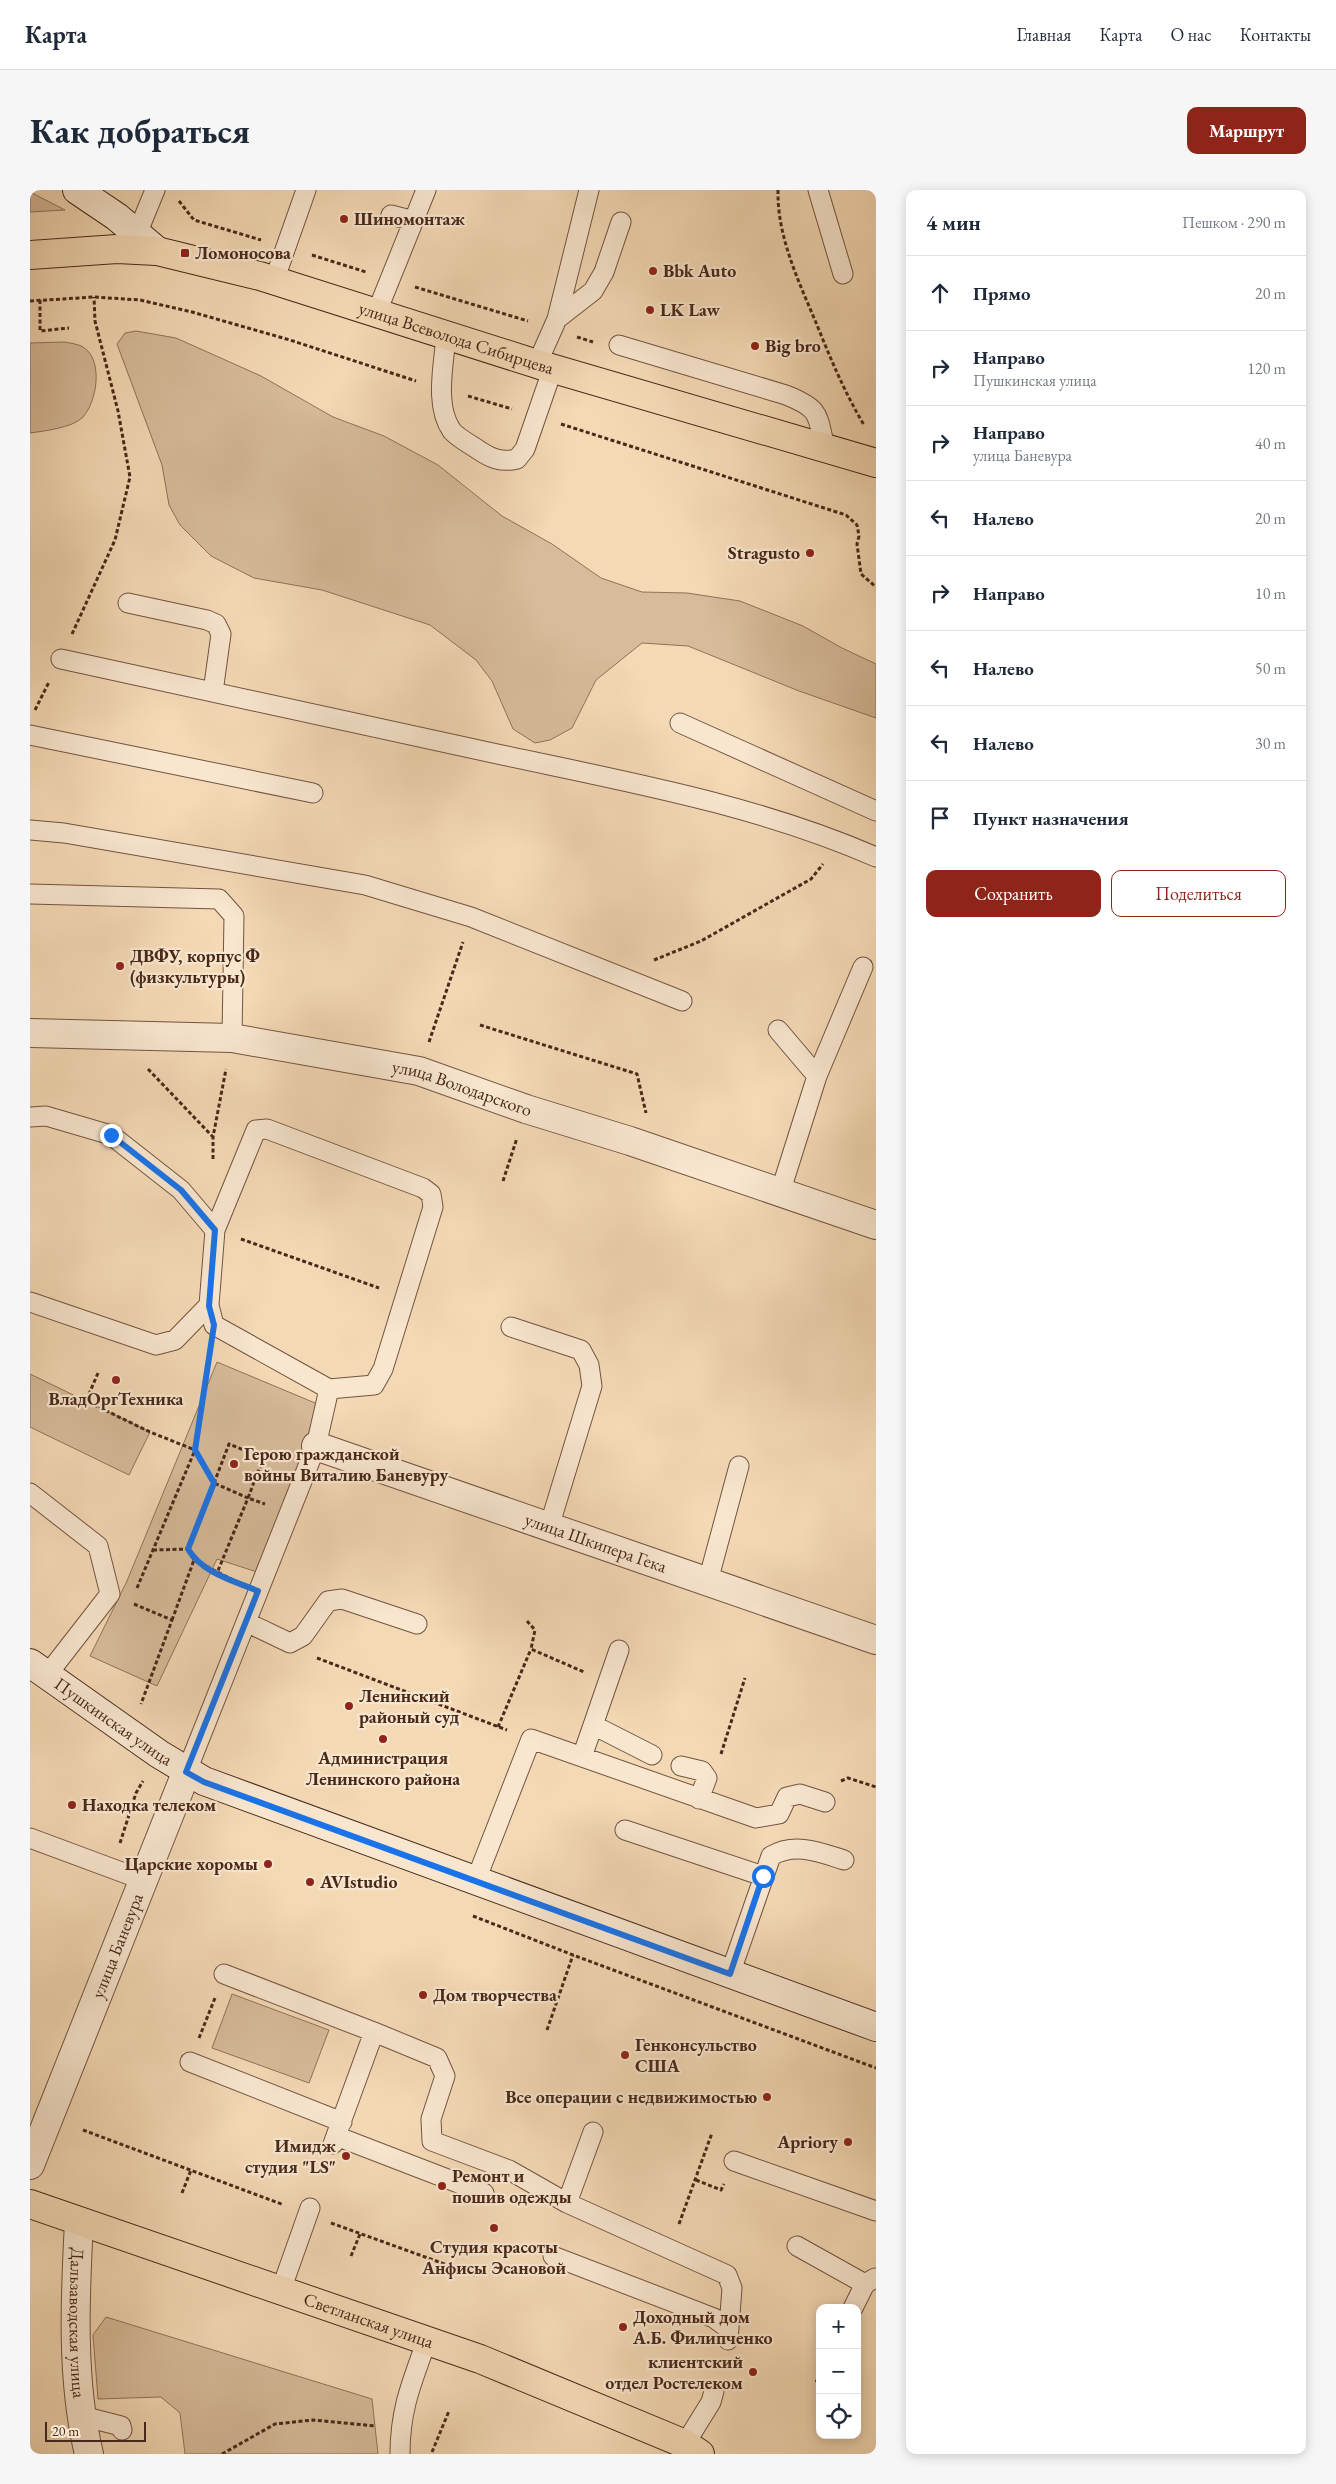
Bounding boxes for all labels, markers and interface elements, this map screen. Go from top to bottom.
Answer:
text: Карта [25,19,87,50]
text: Главная [1017,23,1071,46]
text: Карта [1099,23,1142,46]
text: О нас [1170,23,1212,46]
text: Контакты [1240,23,1311,46]
button: Маршрут [1187,107,1306,154]
text: Как добраться [30,108,250,153]
place label: Шиномонтаж [354,207,465,230]
text: 4 мин [926,209,981,236]
text: Пешком · 290 m [1182,212,1286,233]
marker: Шиномонтаж [338,213,350,225]
place label: Ломоносова [195,241,291,264]
marker: Ломоносова [179,247,191,259]
place label: Bbk Auto [663,259,736,282]
marker: Bbk Auto [647,265,659,277]
icon: ahead [926,279,954,307]
text: Прямо [973,281,1031,306]
text: 20 m [1255,283,1286,304]
street label: улица Всеволода Сибирцева [356,296,557,379]
place label: LK Law [660,298,721,321]
marker: LK Law [644,304,656,316]
place label: Big bro [765,334,821,357]
marker: Big bro [749,340,761,352]
text: Направо [973,345,1045,370]
icon: right [926,354,954,382]
text: 120 m [1247,358,1286,379]
text: Пушкинская улица [973,370,1097,391]
text: Направо [973,420,1045,445]
icon: right [926,429,954,457]
text: 40 m [1255,433,1286,454]
text: улица Баневура [973,445,1072,466]
icon: left [926,504,954,532]
text: Налево [973,506,1034,531]
text: 20 m [1255,508,1286,529]
place label: Stragusto [728,541,800,564]
marker: Stragusto [804,547,816,559]
icon: right [926,579,954,607]
text: Направо [973,581,1045,606]
text: 10 m [1255,583,1286,604]
icon: left [926,654,954,682]
text: Налево [973,656,1034,681]
text: 50 m [1255,658,1286,679]
icon: left [926,729,954,757]
text: Налево [973,731,1034,756]
text: 30 m [1255,733,1286,754]
icon: arrive [926,804,954,832]
text: Пункт назначения [973,806,1129,831]
button: Сохранить [926,870,1101,917]
button: Поделиться [1111,870,1286,917]
place label: ДВФУ, корпус Ф (физкультуры) [130,944,260,988]
marker: ДВФУ, корпус Ф (физкультуры) [114,960,126,972]
street label: улица Володарского [390,1054,535,1121]
route end [100,1124,123,1147]
marker: ВладОргТехника [110,1374,122,1386]
place label: ВладОргТехника [49,1387,184,1410]
place label: Герою гражданской войны Виталию Баневуру [244,1442,448,1486]
marker: Герою гражданской войны Виталию Баневуру [228,1458,240,1470]
street label: улица Шкипера Гека [522,1507,671,1578]
street label: Пушкинская улица [50,1672,178,1771]
place label: Ленинский районый суд [359,1684,460,1728]
marker: Ленинский районый суд [343,1700,355,1712]
marker: Администрация Ленинского района [377,1733,389,1745]
place label: Администрация Ленинского района [306,1746,460,1790]
place label: Находка телеком [82,1793,216,1816]
marker: Находка телеком [66,1799,78,1811]
place label: Царские хоромы [125,1852,258,1875]
marker: Царские хоромы [262,1858,274,1870]
route start [752,1865,775,1888]
place label: AVIstudio [319,1870,397,1893]
marker: AVIstudio [304,1876,316,1888]
street label: улица Баневура [86,1889,148,2002]
place label: Дом творчества [433,1983,557,2006]
marker: Дом творчества [417,1989,429,2001]
place label: Генконсульство США [635,2033,757,2077]
marker: Генконсульство США [619,2049,631,2061]
place label: Все операции с недвижимостью [505,2085,757,2108]
marker: Все операции с недвижимостью [761,2091,773,2103]
place label: Apriory [776,2130,838,2153]
place label: Имидж студия "LS" [245,2134,337,2178]
marker: Apriory [842,2136,854,2148]
marker: Имидж студия "LS" [340,2150,352,2162]
place label: Ремонт и пошив одежды [452,2164,572,2208]
marker: Ремонт и пошив одежды [436,2180,448,2192]
marker: Студия красоты Анфисы Эсановой [488,2222,500,2234]
place label: Студия красоты Анфисы Эсановой [421,2235,566,2279]
street label: Дальзаводская улица [65,2247,91,2400]
street label: Светланская улица [301,2287,437,2353]
map controls [816,2304,861,2439]
button: + [816,2304,861,2349]
place label: Доходный дом А.Б. Филипченко [632,2305,773,2349]
marker: Доходный дом А.Б. Филипченко [617,2321,629,2333]
button: − [816,2349,861,2394]
place label: клиентский отдел Ростелеком [605,2350,743,2394]
marker: клиентский отдел Ростелеком [747,2366,759,2378]
button: locate [816,2394,861,2439]
scale bar [45,2419,146,2442]
text: 20 m [52,2422,79,2440]

